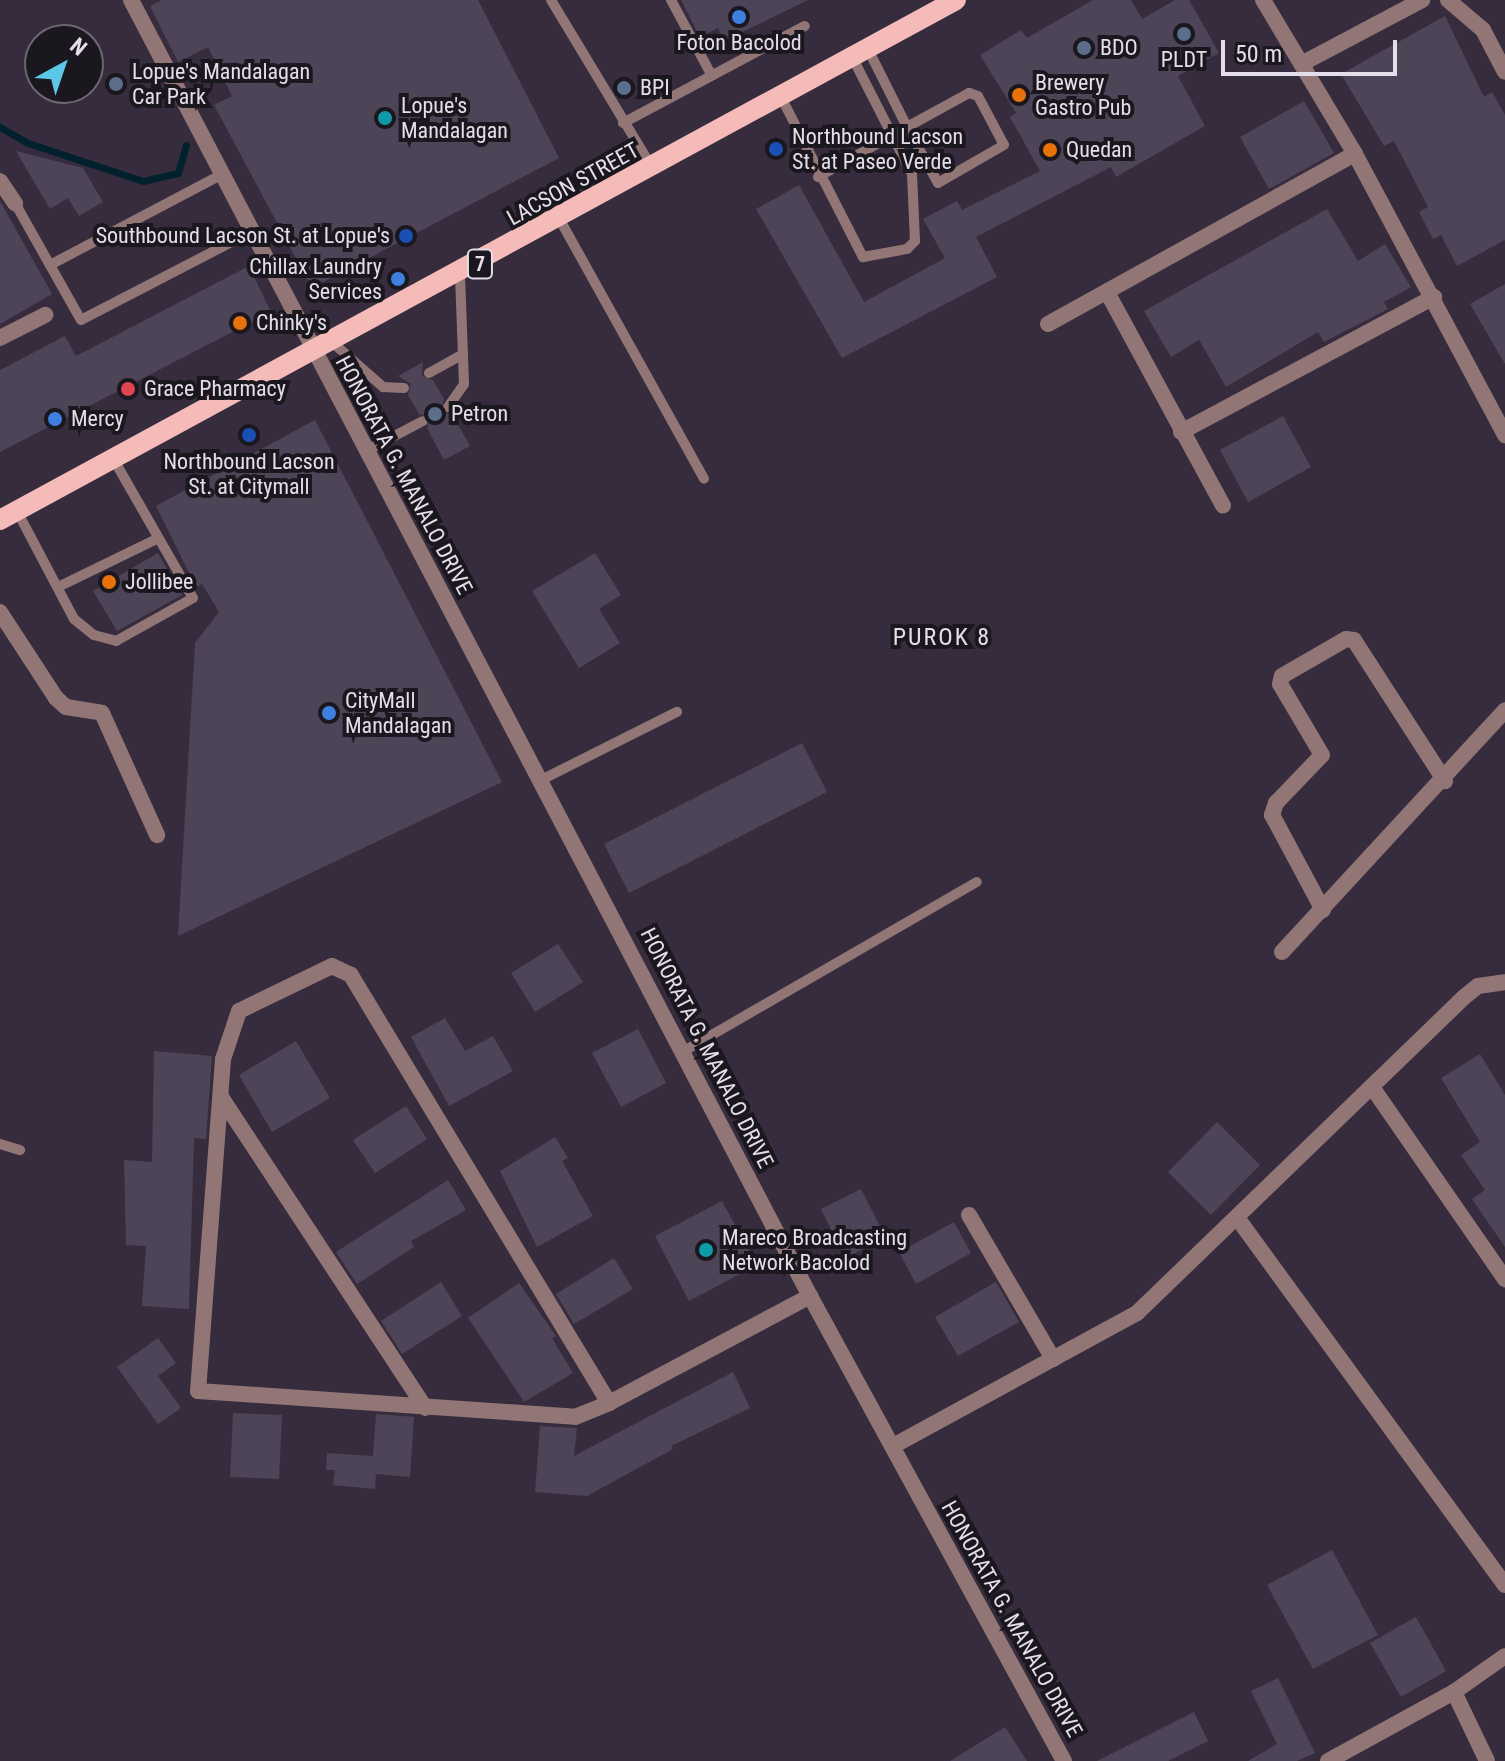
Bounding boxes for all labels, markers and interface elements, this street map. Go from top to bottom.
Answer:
marker: Foton Bacolod [730,8,748,26]
north arrow [24,24,104,104]
scale bar [1225,24,1401,74]
marker: PLDT [1175,25,1193,43]
place label: Foton Bacolod [676,30,802,56]
text: N [65,33,92,61]
place label: BDO [1100,35,1138,61]
marker: BDO [1075,39,1093,57]
text: 50 m [1235,40,1282,68]
place label: PLDT [1161,47,1207,73]
place label: Lopue's Mandalagan Car Park [132,58,310,110]
place label: Brewery Gastro Pub [1035,69,1131,120]
marker: Lopue's Mandalagan Car Park [107,75,125,93]
place label: BPI [640,75,670,101]
marker: BPI [615,79,633,97]
marker: Brewery Gastro Pub [1010,86,1028,104]
place label: Lopue's Mandalagan [401,92,508,144]
marker: Lopue's Mandalagan [376,109,394,127]
place label: Northbound Lacson St. at Paseo Verde [792,123,963,174]
street label: LACSON STREET [502,137,644,231]
place label: Quedan [1066,137,1132,163]
marker: Northbound Lacson St. at Paseo Verde [767,140,785,158]
marker: Quedan [1041,141,1059,159]
place label: Southbound Lacson St. at Lopue's [96,223,390,249]
marker: Southbound Lacson St. at Lopue's [397,227,415,245]
road number: 7 [466,248,494,280]
place label: Chillax Laundry Services [249,253,382,304]
marker: Chillax Laundry Services [389,270,407,288]
place label: Chinky's [256,310,327,336]
marker: Chinky's [231,314,249,332]
street label: HONORATA G. MANALO DRIVE [330,351,478,599]
place label: Grace Pharmacy [144,376,286,402]
marker: Grace Pharmacy [119,380,137,398]
place label: Petron [451,401,508,427]
marker: Petron [426,405,444,423]
place label: Mercy [71,406,124,432]
marker: Mercy [46,410,64,428]
marker: Northbound Lacson St. at Citymall [240,426,258,444]
place label: Northbound Lacson St. at Citymall [163,448,335,500]
place label: Jollibee [125,569,193,595]
marker: Jollibee [100,573,118,591]
district label: PUROK 8 [893,624,991,652]
place label: CityMall Mandalagan [345,687,452,738]
marker: CityMall Mandalagan [320,704,338,722]
street label: HONORATA G. MANALO DRIVE [635,924,779,1172]
place label: Mareco Broadcasting Network Bacolod [722,1224,907,1276]
marker: Mareco Broadcasting Network Bacolod [697,1241,715,1259]
street label: HONORATA G. MANALO DRIVE [936,1496,1088,1742]

